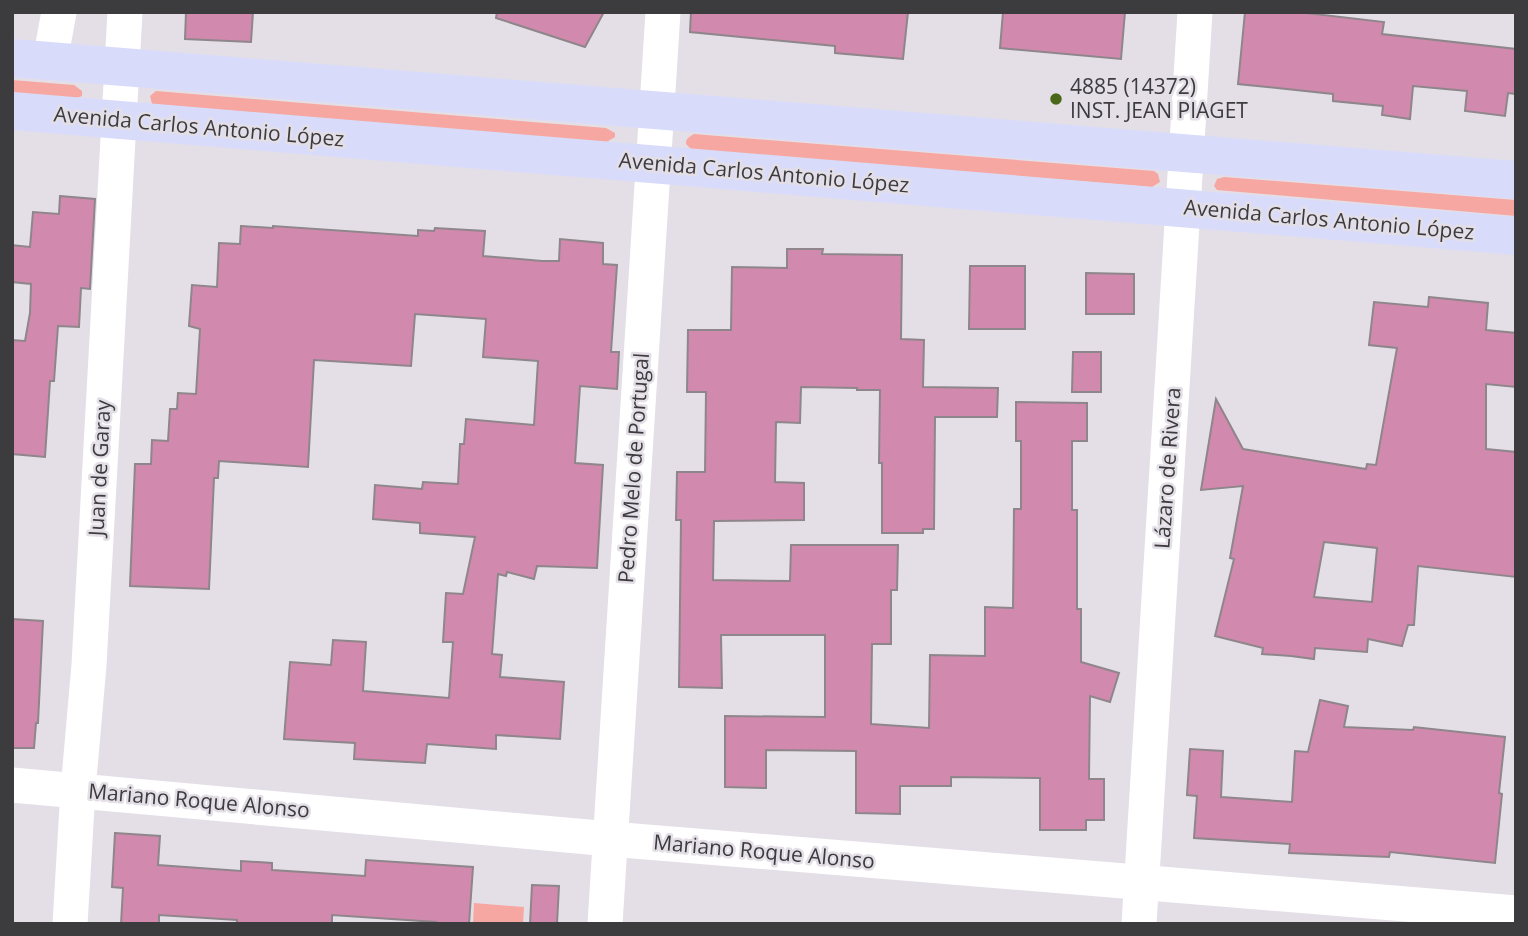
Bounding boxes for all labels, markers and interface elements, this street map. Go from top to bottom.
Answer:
place label: 4885 (14372) INST. JEAN PIAGET [1070,72,1248,124]
marker: 4885 (14372) INST. JEAN PIAGET [1048,91,1064,107]
street label: Avenida Carlos Antonio López [53,99,346,153]
street label: Avenida Carlos Antonio López [618,145,911,199]
street label: Avenida Carlos Antonio López [1183,192,1476,246]
street label: Pedro Melo de Portugal [611,352,655,584]
street label: Lázaro de Rivera [1147,386,1187,550]
street label: Juan de Garay [81,399,117,539]
street label: Mariano Roque Alonso [87,776,311,824]
street label: Mariano Roque Alonso [652,827,876,875]

